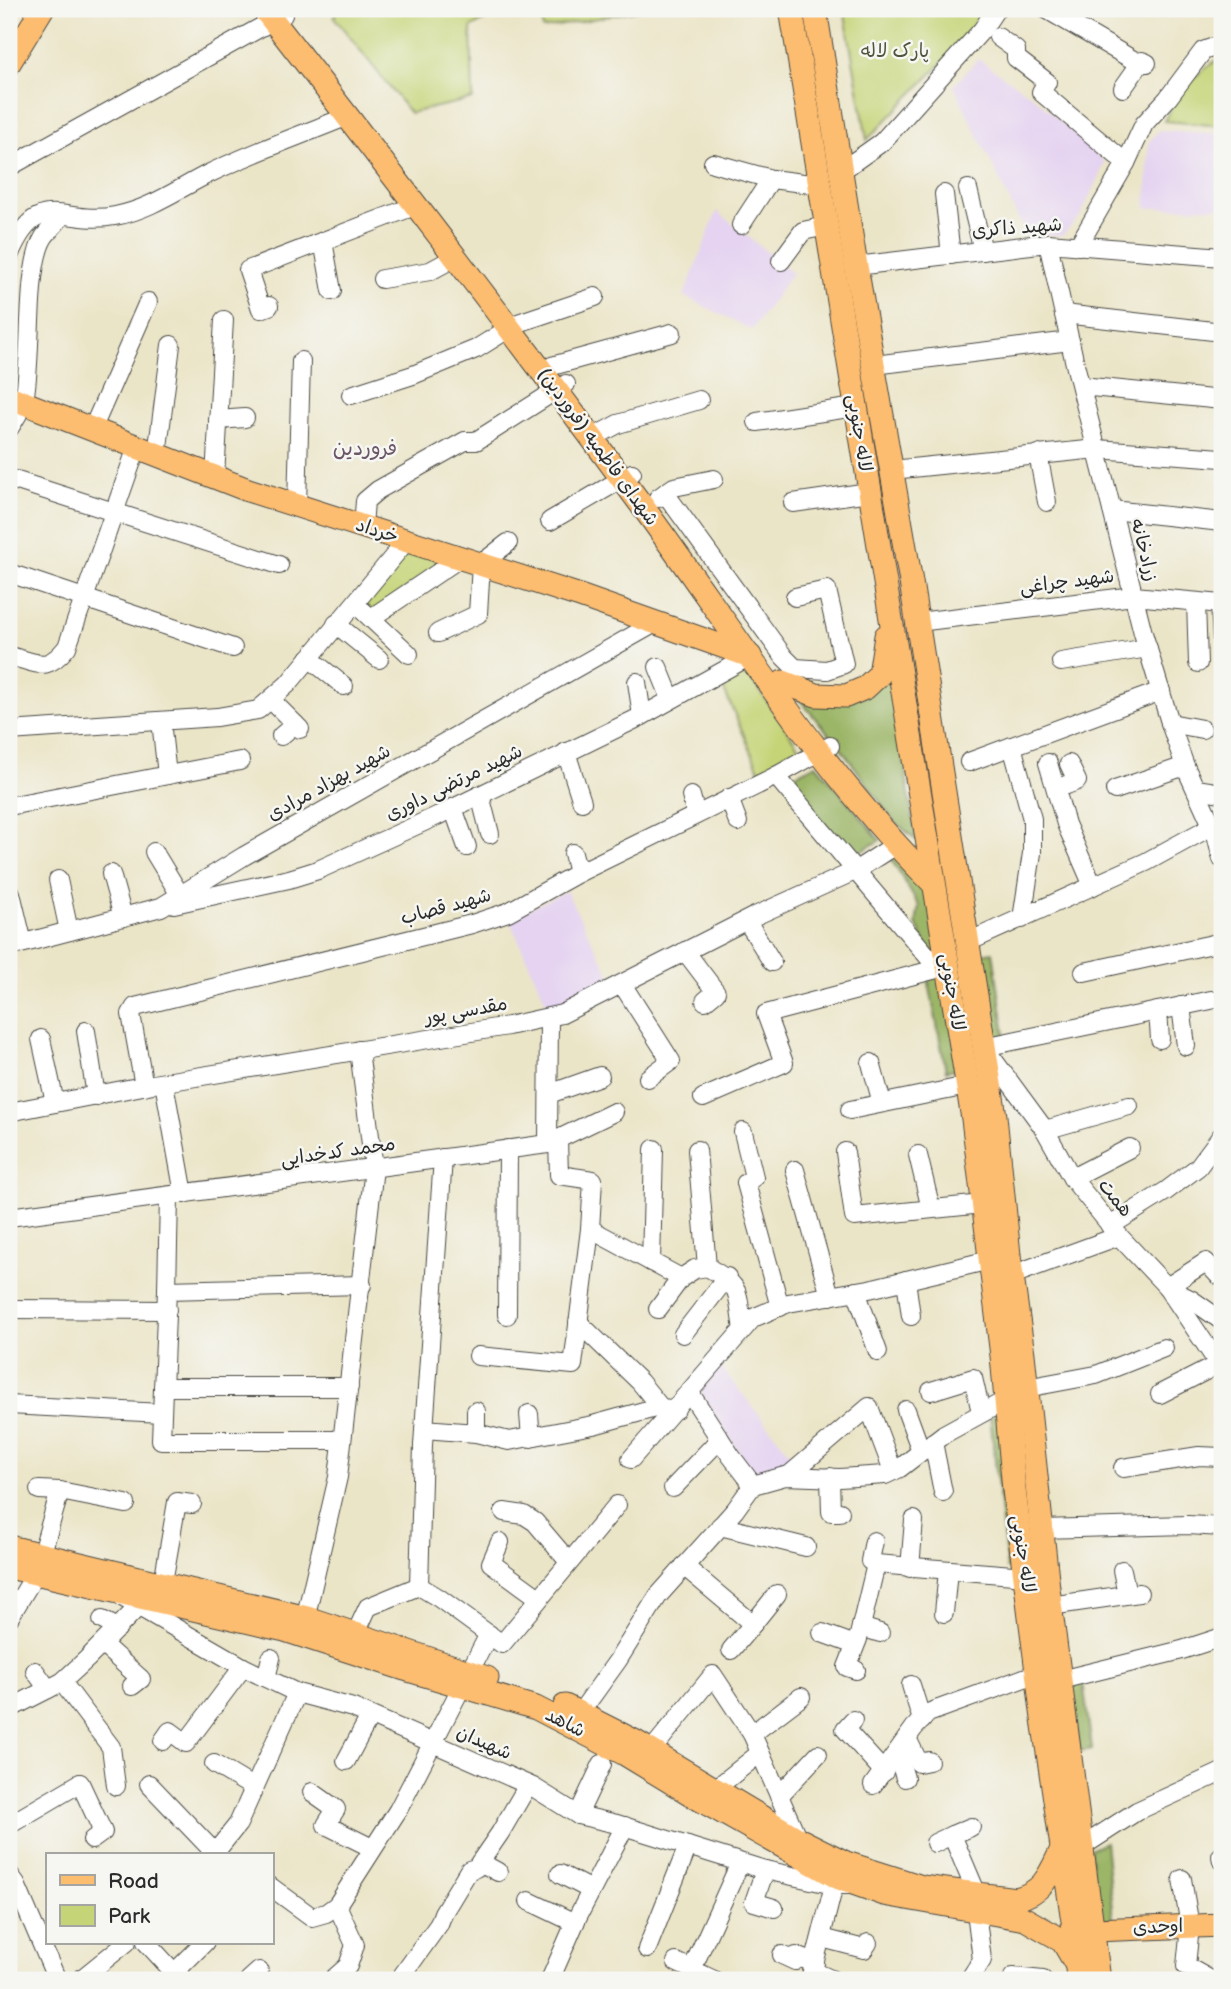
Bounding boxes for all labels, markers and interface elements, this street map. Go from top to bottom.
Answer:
park label: پارک لاله [861,40,929,63]
street label: شهید ذاکری [971,213,1063,243]
street label: شهدای فاطمیه (فروردین) [533,363,663,531]
street label: لاله جنوبی [842,393,876,473]
district label: فروردین [333,436,397,461]
street label: خرداد [353,513,401,549]
street label: زرادخانه [1125,516,1163,584]
street label: شهید چراغی [1018,565,1116,599]
street label: شهید بهزاد مرادی [263,740,395,826]
street label: شهید مرتضی داوری [382,740,526,826]
street label: شهید قصاب [398,884,494,930]
street label: لاله جنوبی [935,952,969,1032]
street label: مقدسی پور [421,992,509,1030]
street label: محمد کدخدایی [279,1133,397,1171]
street label: همت [1093,1174,1137,1222]
street label: لاله جنوبی [1006,1514,1040,1594]
street label: شاهد [541,1703,589,1743]
street label: شهیدان [453,1721,515,1765]
legend [46,1853,273,1944]
text: Road [108,1869,159,1894]
text: Park [108,1904,151,1929]
street label: اوحدی [1132,1915,1184,1939]

